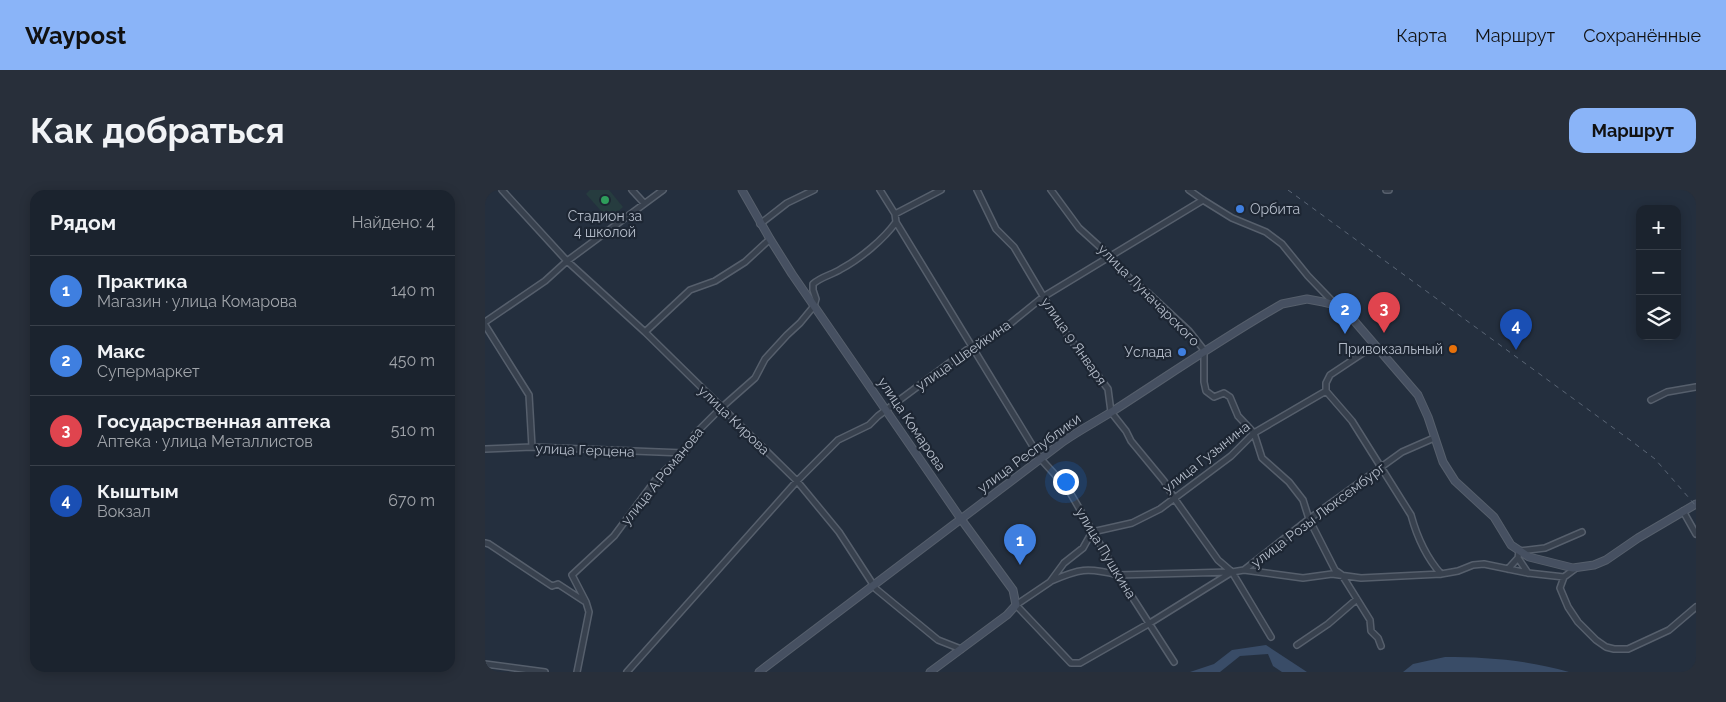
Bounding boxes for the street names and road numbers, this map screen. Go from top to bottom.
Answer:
street label: улица Луначарского [1095,241,1203,349]
street label: улица 9 Января [1038,294,1110,388]
street label: улица Швейкина [913,316,1013,394]
street label: улица Комарова [875,374,949,474]
street label: улица Кирова [695,382,773,458]
street label: улица Республики [974,410,1084,496]
street label: улица Гузынина [1159,418,1253,496]
street label: улица А.Романова [618,424,706,528]
street label: улица Герцена [535,440,635,460]
street label: улица Розы Люксембург [1248,459,1388,571]
street label: улица Пушкина [1073,505,1139,601]

